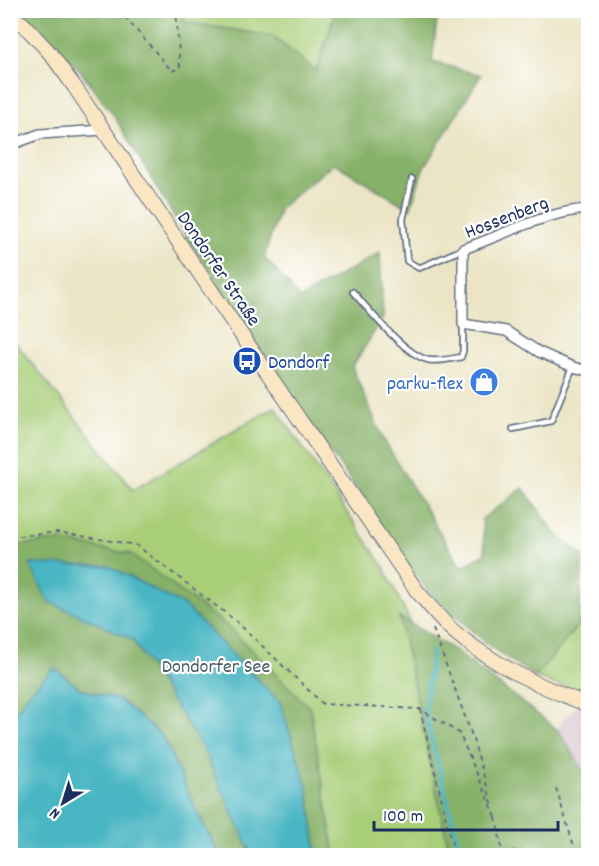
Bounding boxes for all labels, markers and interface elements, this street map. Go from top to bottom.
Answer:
street label: Hossenberg [461,190,553,248]
street label: Dondorfer Straße [169,207,266,333]
bus stop icon: Dondorf [231,345,263,377]
place label: Dondorf [268,350,330,378]
shop icon: parku-flex [468,366,500,398]
place label: parku-flex [387,371,464,399]
park label: Dondorfer See [162,654,270,682]
north arrow [33,773,93,833]
scale bar [374,794,558,832]
text: N [45,801,65,824]
text: 100 m [383,805,423,830]

